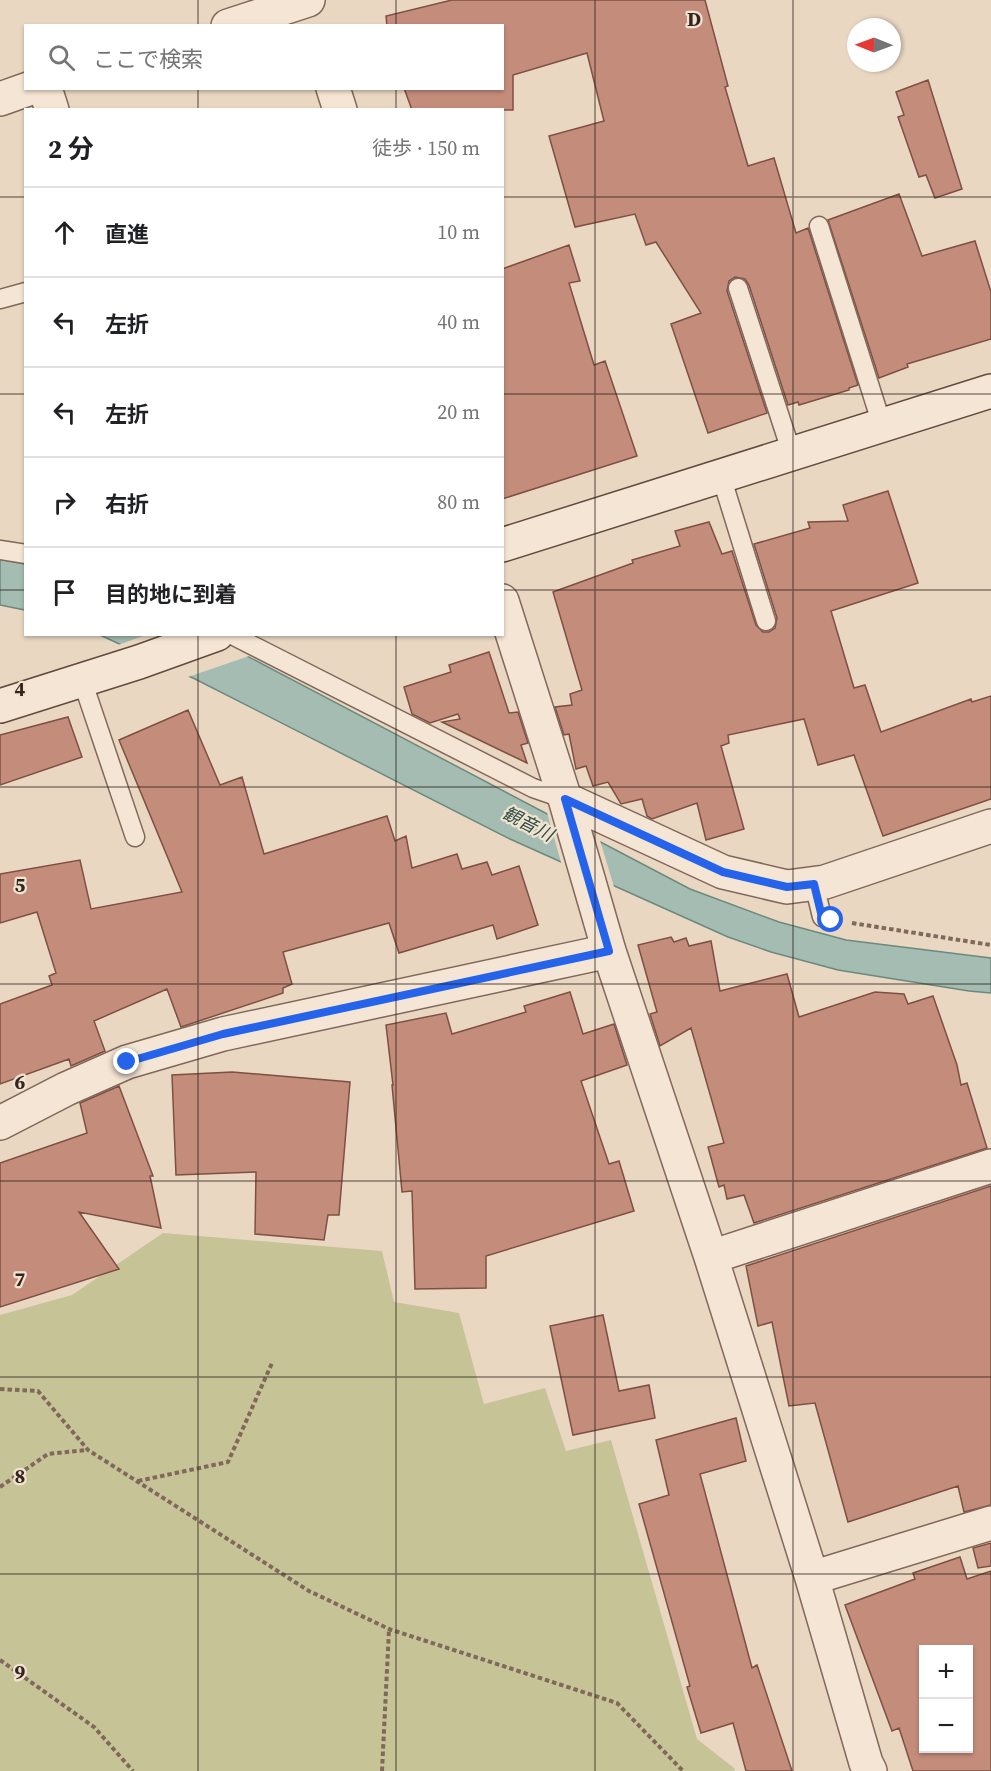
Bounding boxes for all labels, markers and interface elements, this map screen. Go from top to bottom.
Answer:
text: D [687,5,701,33]
north arrow [847,18,901,72]
search box [24,24,504,90]
icon: search [45,41,78,74]
text: ここで検索 [93,44,203,74]
text: 2 分 [48,131,94,167]
text: 徒歩 · 150 m [372,134,480,162]
icon: ahead [48,216,81,249]
text: 10 m [437,218,480,246]
text: 直進 [105,219,149,249]
icon: left [48,306,81,339]
text: 40 m [437,308,480,336]
text: 左折 [105,309,149,339]
icon: left [48,396,81,429]
text: 20 m [437,398,480,426]
text: 左折 [105,399,149,429]
icon: right [48,486,81,519]
text: 80 m [437,488,480,516]
text: 右折 [105,489,149,519]
icon: arrive [48,576,81,609]
text: 目的地に到着 [105,579,237,609]
text: 4 [15,675,26,703]
water label: 観音川 [498,800,560,848]
text: 5 [15,871,26,899]
route start [817,906,843,932]
route end [113,1048,139,1074]
text: 6 [15,1068,26,1096]
text: 7 [15,1265,26,1293]
text: 8 [15,1462,25,1490]
map controls [919,1645,973,1753]
button: + [919,1645,973,1699]
text: 9 [15,1658,26,1686]
button: − [919,1699,973,1753]

